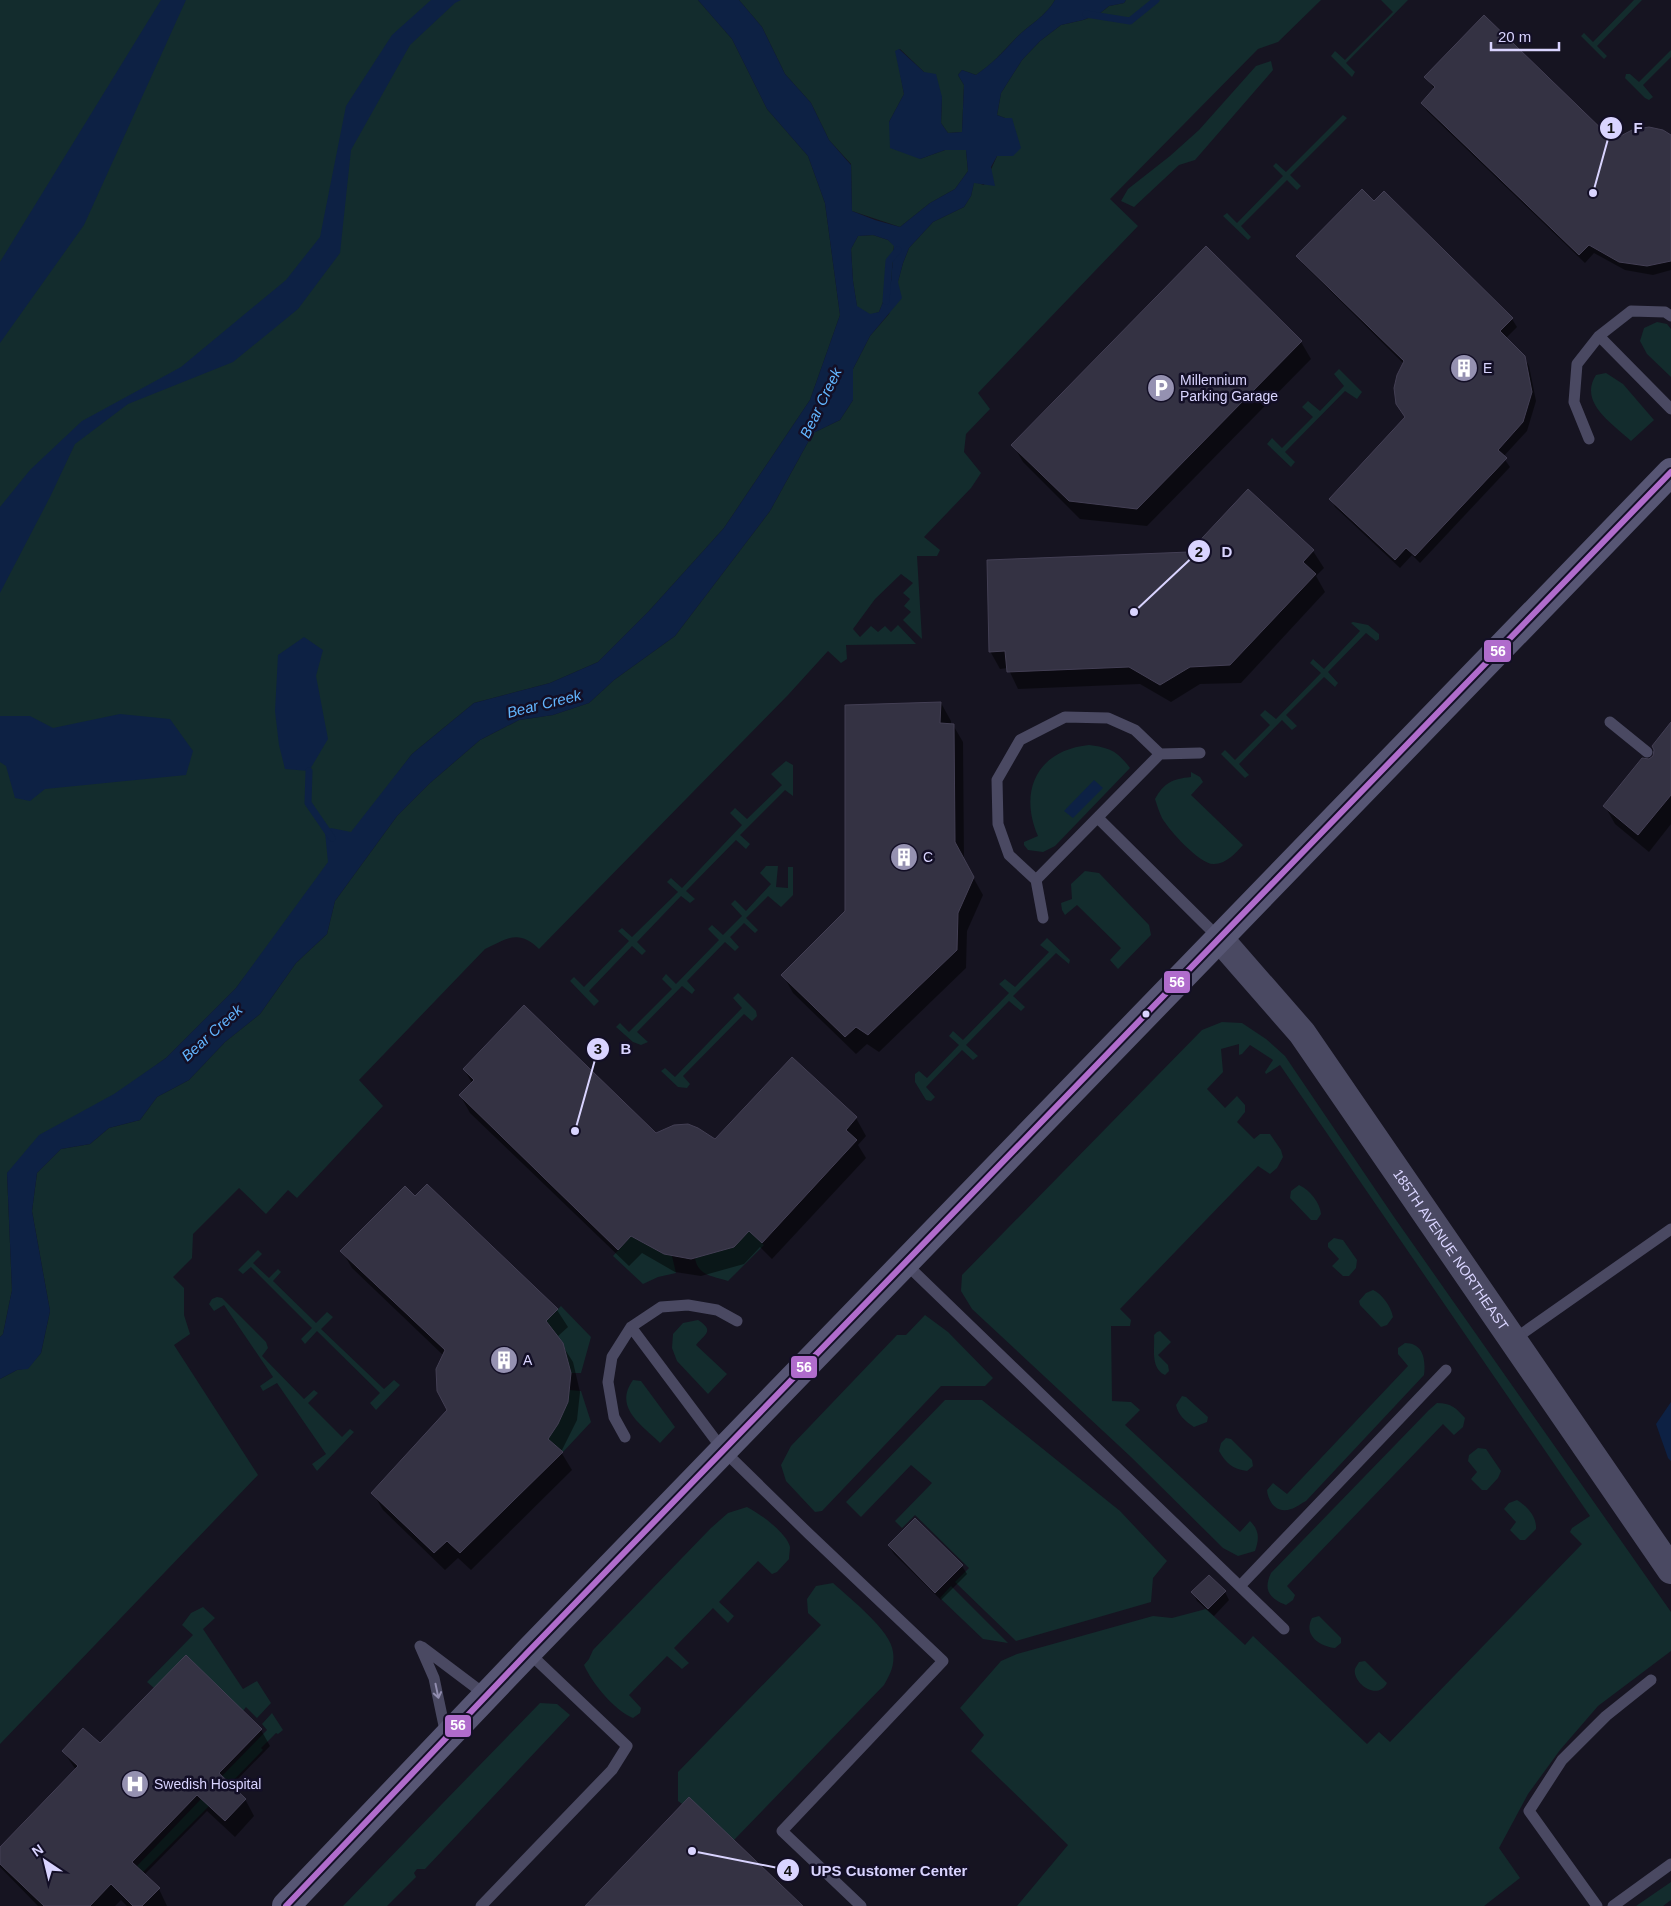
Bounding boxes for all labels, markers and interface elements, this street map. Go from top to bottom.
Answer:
scale bar [1491,20,1558,52]
text: 20 m [1498,28,1531,45]
callout: F [1598,113,1653,143]
text: 1 [1607,119,1615,136]
text: F [1633,119,1643,136]
building icon: E [1449,353,1479,383]
place label: E [1483,360,1492,376]
water label: Bear Creek [796,364,845,441]
place label: Millennium Parking Garage [1180,372,1278,404]
parking icon: Millennium Parking Garage [1146,373,1176,403]
callout: D [1187,536,1243,566]
text: 2 [1195,543,1203,560]
text: D [1222,543,1233,560]
line badge: 56 [1483,639,1512,663]
text: 56 [1490,643,1506,659]
water label: Bear Creek [505,686,584,721]
building icon: C [889,842,919,872]
place label: C [923,849,933,865]
line badge: 56 [1163,970,1191,994]
text: 56 [1169,974,1185,990]
water label: Bear Creek [178,1000,247,1064]
unlabelled marker [1141,1009,1151,1019]
callout: B [586,1034,642,1064]
text: 3 [594,1040,602,1057]
text: B [621,1040,632,1057]
street label: 185TH AVENUE NORTHEAST [1390,1166,1512,1334]
building icon: A [489,1345,519,1375]
place label: A [523,1352,533,1368]
line badge: 56 [790,1355,818,1379]
text: 56 [796,1359,812,1375]
one-way arrow [432,1683,442,1699]
line badge: 56 [444,1714,472,1738]
text: 56 [450,1717,466,1733]
hospital icon: Swedish Hospital [120,1769,150,1799]
place label: Swedish Hospital [154,1776,261,1792]
north arrow [20,1836,70,1886]
text: N [29,1841,46,1860]
callout: UPS Customer Center [775,1855,977,1885]
text: 4 [784,1862,793,1879]
text: UPS Customer Center [811,1862,968,1879]

